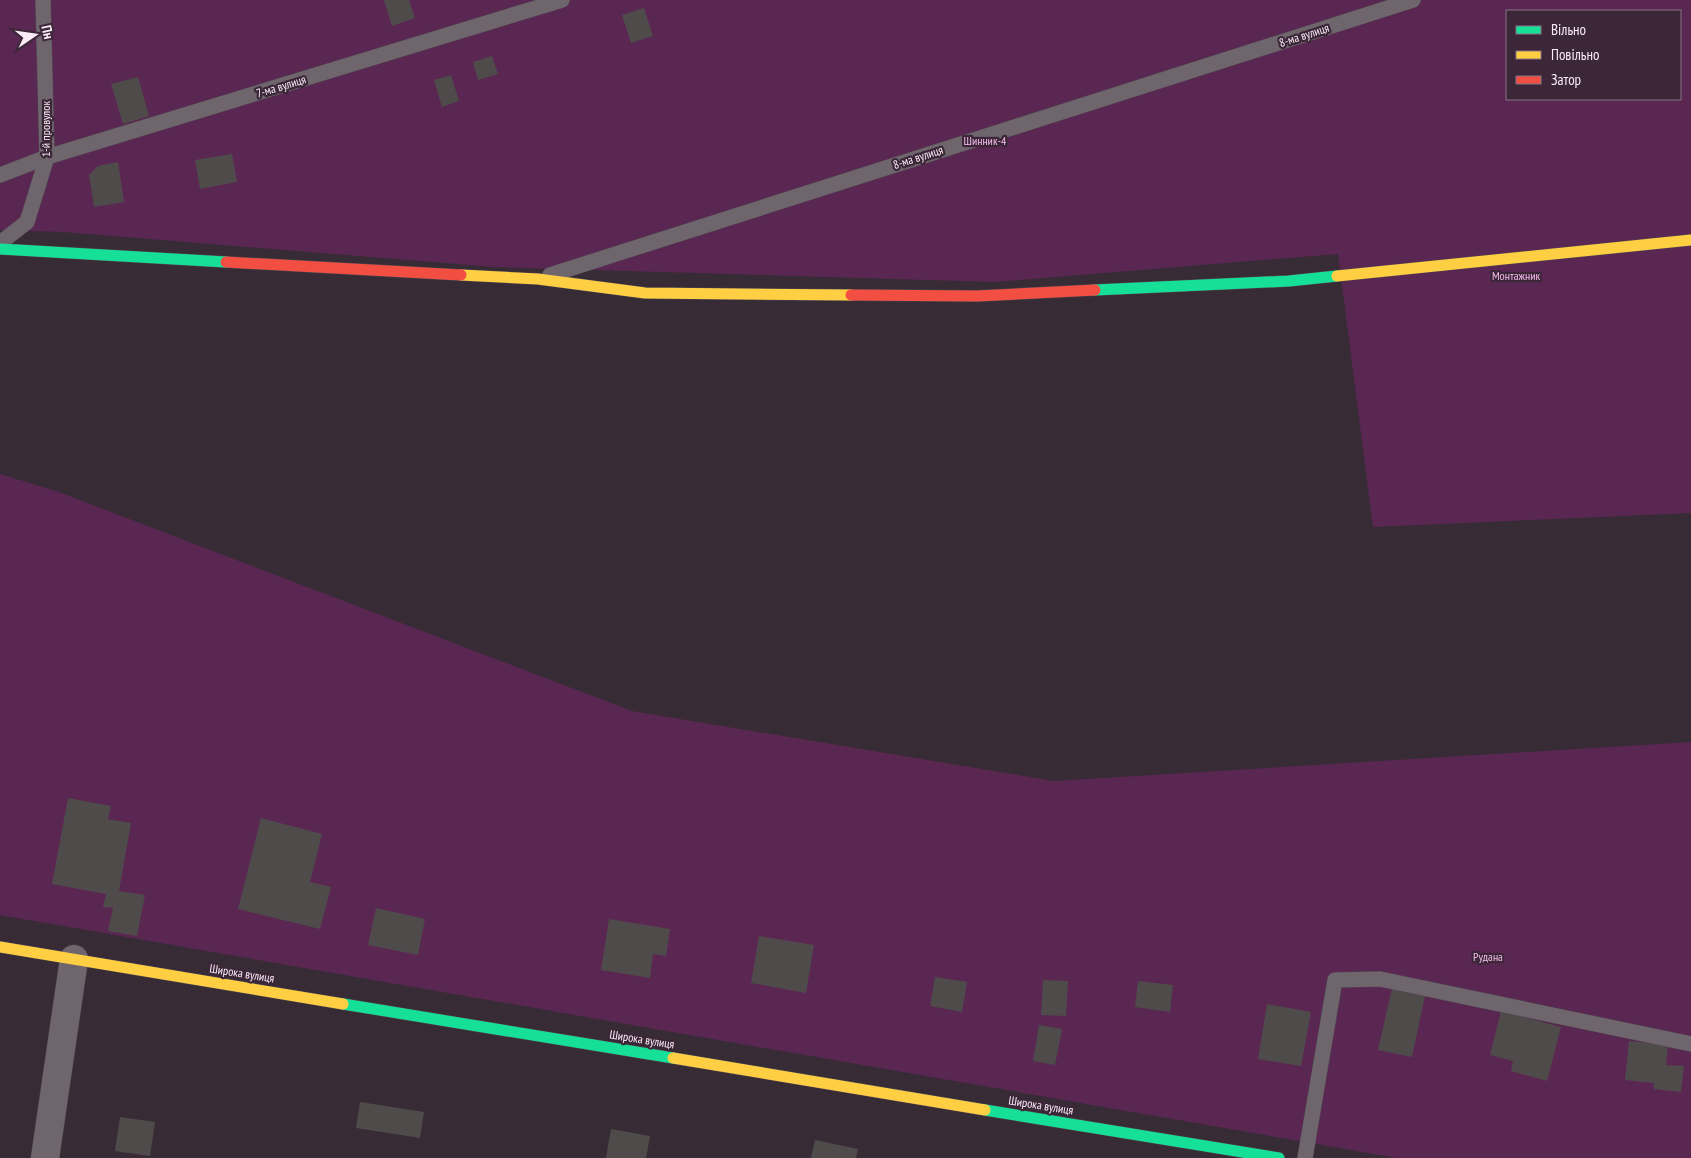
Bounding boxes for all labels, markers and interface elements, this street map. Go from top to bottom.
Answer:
north arrow [10,10,60,60]
legend [1506,10,1681,100]
street label: 8-ма вулиця [1277,20,1331,50]
text: Вільно [1551,20,1586,39]
text: Пн [37,23,58,41]
text: Повільно [1551,45,1599,64]
text: Затор [1551,70,1581,89]
street label: 7-ма вулиця [254,71,308,101]
street label: 1-й провулок [38,101,53,157]
park label: Шинник-4 [964,133,1007,148]
street label: 8-ма вулиця [891,142,945,172]
park label: Монтажник [1492,268,1540,283]
park label: Рудана [1473,949,1503,964]
street label: Широка вулиця [209,960,276,986]
street label: Широка вулиця [609,1026,676,1052]
street label: Широка вулиця [1008,1092,1075,1118]

